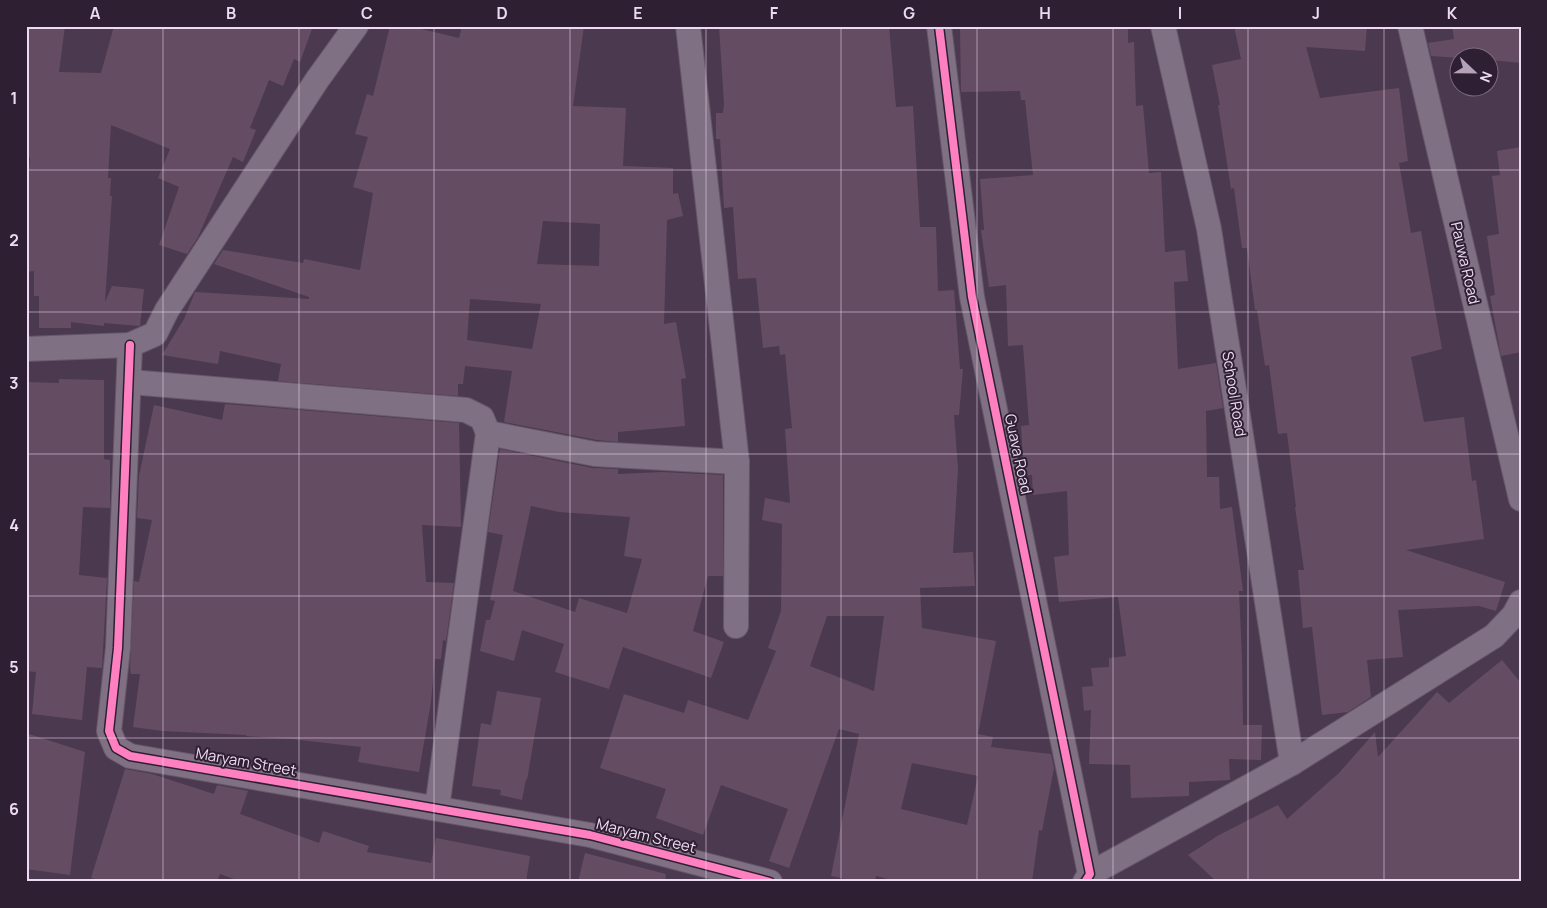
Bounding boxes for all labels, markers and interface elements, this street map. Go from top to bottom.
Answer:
text: A [90,2,101,24]
text: B [226,2,236,24]
text: C [361,2,373,24]
text: D [496,2,508,24]
text: E [633,2,643,24]
text: F [770,2,779,24]
text: G [903,2,915,24]
text: H [1039,2,1051,24]
text: I [1178,2,1182,24]
text: J [1312,2,1320,24]
text: K [1447,2,1458,24]
north arrow [1450,48,1500,98]
text: N [1476,69,1497,85]
text: 1 [10,87,18,109]
street label: Pauwa Road [1446,220,1485,306]
text: 2 [9,229,19,251]
street label: School Road [1217,350,1252,438]
text: 3 [9,372,19,394]
street label: Guava Road [1000,412,1037,496]
text: 4 [9,514,19,536]
text: 5 [9,656,19,678]
street label: Maryam Street [194,742,298,781]
text: 6 [9,798,19,820]
street label: Maryam Street [594,813,698,858]

